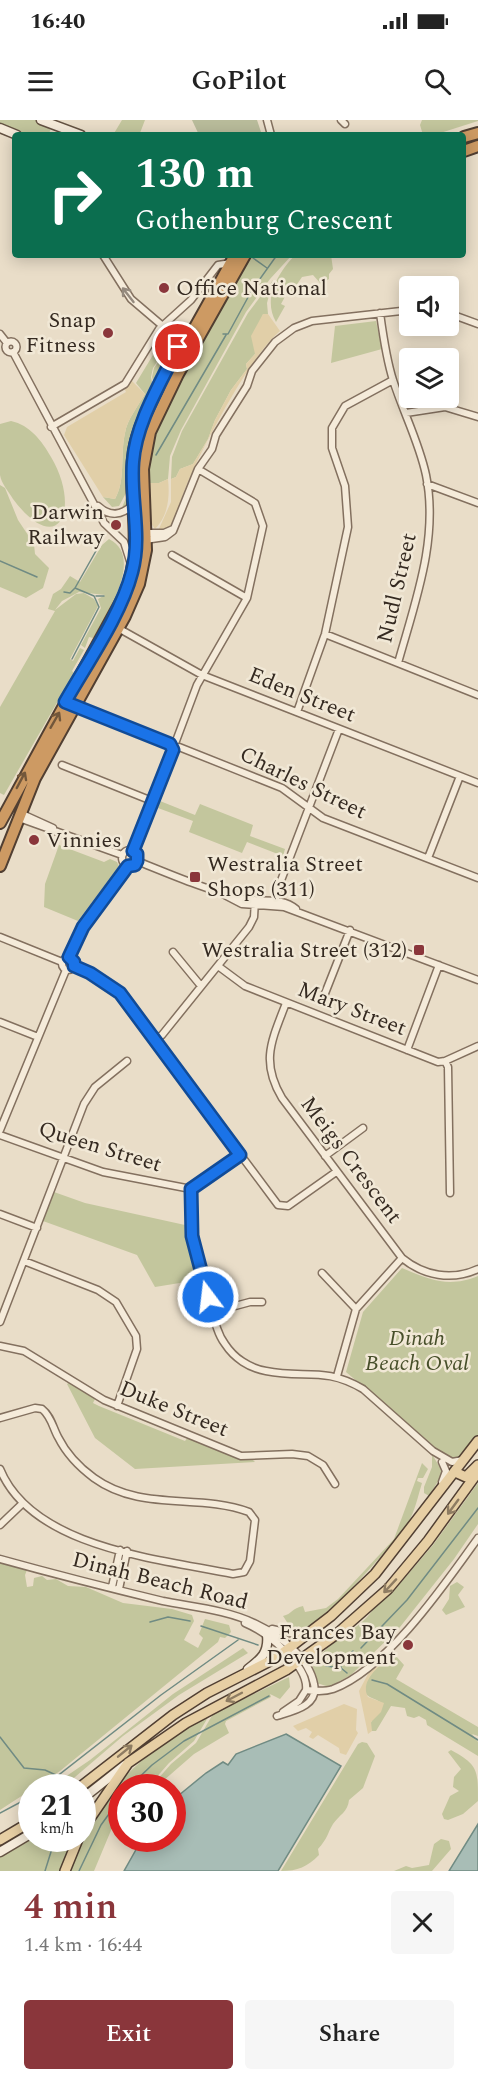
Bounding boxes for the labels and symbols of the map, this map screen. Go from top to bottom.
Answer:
place label: Office National [176,272,327,305]
marker: Office National [157,281,171,295]
one-way arrow [122,287,135,303]
place label: Snap Fitness [26,304,96,362]
pin [152,321,203,372]
marker: Snap Fitness [101,326,115,340]
place label: Darwin Railway [27,496,105,554]
marker: Darwin Railway [109,518,123,532]
street label: Nudl Street [368,530,426,646]
street label: Eden Street [243,658,361,732]
one-way arrow [49,712,61,729]
street label: Charles Street [234,738,372,828]
one-way arrow [16,771,28,789]
place label: Vinnies [46,824,122,857]
marker: Vinnies [27,833,41,847]
place label: Westralia Street Shops (311) [207,848,363,906]
marker: Westralia Street Shops (311) [188,870,202,884]
place label: Westralia Street (312) [201,934,407,967]
marker: Westralia Street (312) [412,943,426,957]
street label: Mary Street [293,973,411,1045]
street label: Meigs Crescent [292,1089,410,1231]
street label: Queen Street [34,1113,166,1181]
position arrow [176,1265,240,1329]
park label: Dinah Beach Oval [365,1322,469,1380]
street label: Duke Street [114,1372,234,1446]
one-way arrow [447,1498,459,1514]
street label: Dinah Beach Road [69,1543,251,1619]
one-way arrow [383,1578,397,1593]
place label: Frances Bay Development [266,1616,397,1674]
marker: Frances Bay Development [401,1638,415,1652]
one-way arrow [225,1691,243,1703]
one-way arrow [117,1745,133,1758]
speed limit sign: 30 [108,1774,186,1852]

